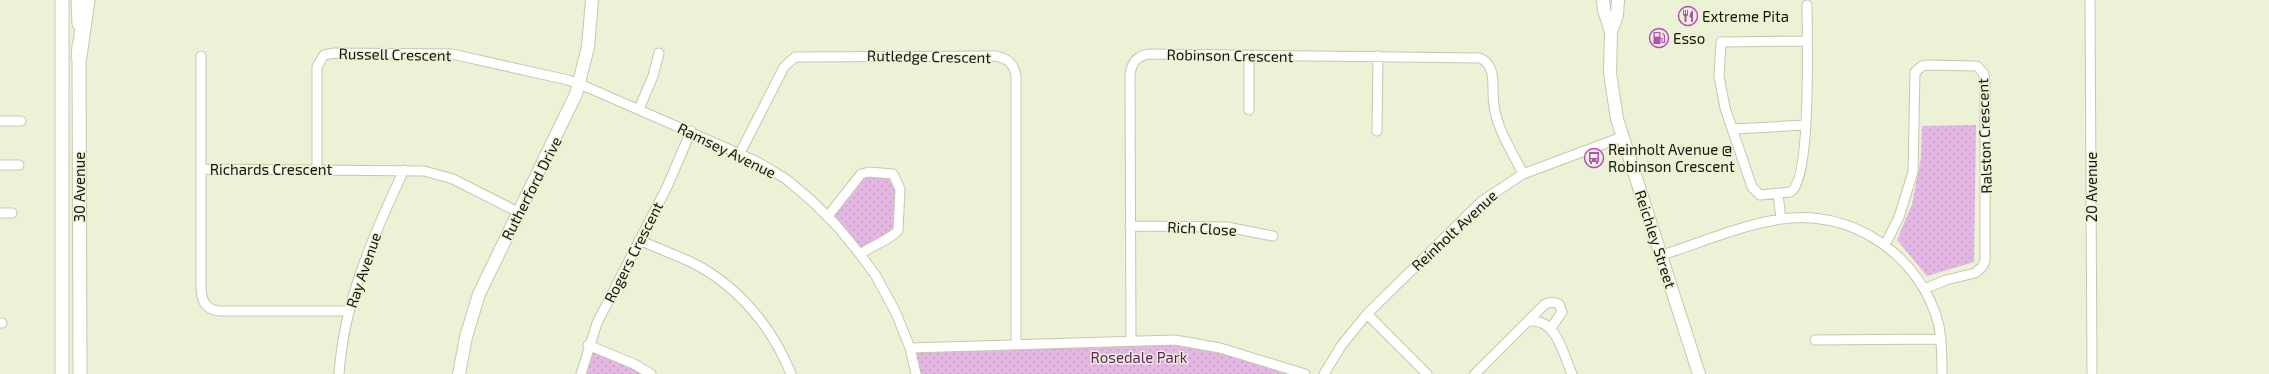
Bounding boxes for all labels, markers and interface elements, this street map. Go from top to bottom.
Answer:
restaurant icon: Extreme Pita [1677,5,1699,27]
place label: Extreme Pita [1702,7,1789,25]
fuel station icon: Esso [1648,27,1670,49]
place label: Esso [1673,29,1705,47]
street label: Russell Crescent [338,44,452,64]
street label: Robinson Crescent [1167,45,1294,65]
street label: Rutledge Crescent [867,46,991,66]
street label: Ralston Crescent [1973,78,1995,194]
street label: Ramsey Avenue [675,118,779,182]
street label: Rutherford Drive [497,133,565,243]
place label: Reinholt Avenue @ Robinson Crescent [1608,140,1735,175]
bus stop icon: Reinholt Avenue @ Robinson Crescent [1583,147,1605,169]
street label: 30 Avenue [70,152,88,222]
street label: 20 Avenue [2082,152,2100,222]
street label: Richards Crescent [210,160,333,178]
street label: Reinholt Avenue [1408,186,1500,274]
street label: Reichley Street [1632,188,1680,291]
street label: Rogers Crescent [600,198,666,305]
street label: Rich Close [1167,217,1237,239]
street label: Ray Avenue [342,230,384,310]
park label: Rosedale Park [1091,348,1188,366]

